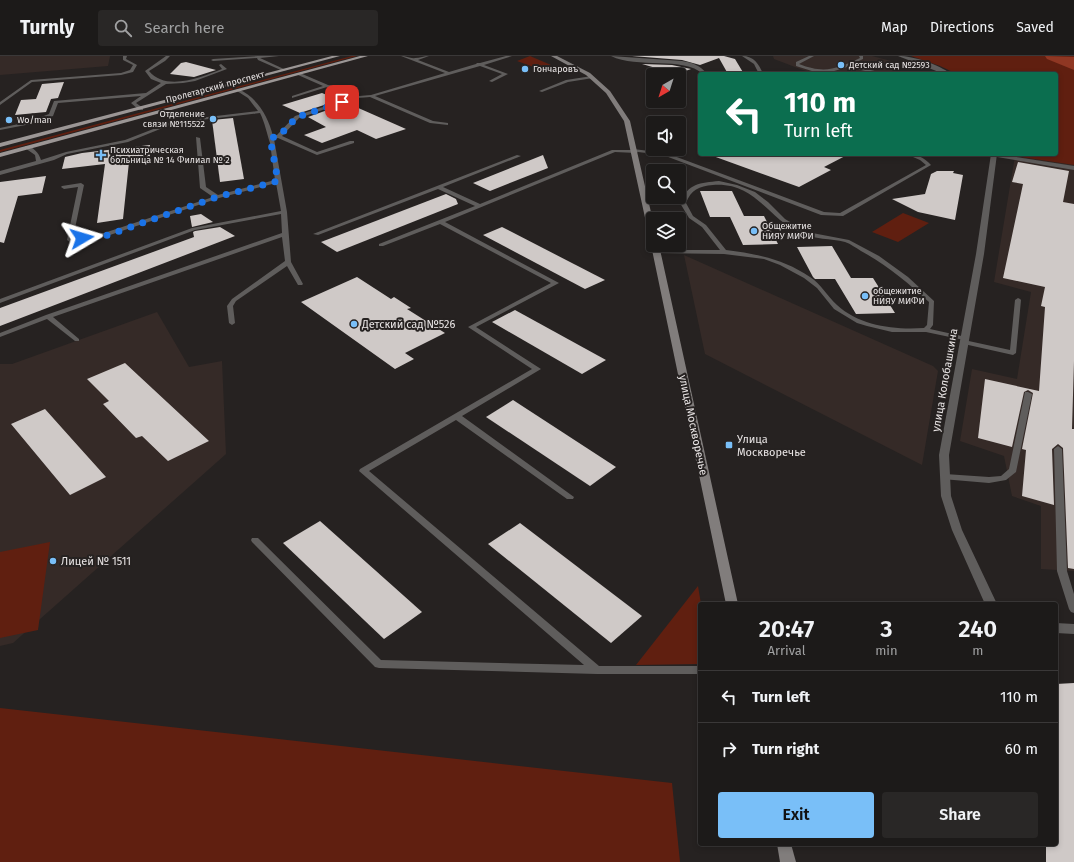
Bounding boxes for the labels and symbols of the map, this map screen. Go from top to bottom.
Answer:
marker: Детский сад №2593 [836,60,846,70]
place label: Детский сад №2593 [848,60,930,70]
marker: Гончаровъ [520,64,530,74]
place label: Гончаровъ [533,64,579,74]
north arrow [646,68,686,108]
street label: Пролетарский проспект [165,69,266,105]
pin [325,85,359,119]
place label: Отделение связи №115522 [143,109,205,129]
marker: Отделение связи №115522 [208,114,218,124]
marker: Wo/man [4,115,14,125]
place label: Wo/man [17,115,52,125]
place label: Психиатрическая больница № 14 Филиал № 2 [110,145,230,165]
marker: Психиатрическая больница № 14 Филиал № 2 [95,149,107,161]
position arrow [61,217,103,259]
place label: Общежитие НИЯУ МИФИ [762,221,814,241]
marker: Общежитие НИЯУ МИФИ [749,226,759,236]
place label: общежитие НИЯУ МИФИ [873,286,925,306]
marker: общежитие НИЯУ МИФИ [860,291,870,301]
place label: Детский сад №526 [361,318,456,331]
marker: Детский сад №526 [349,319,359,329]
street label: улица Колобашкина [930,327,961,433]
street label: улица Москворечье [676,374,710,476]
place label: Улица Москворечье [737,433,806,459]
marker: Улица Москворечье [724,440,734,450]
place label: Лицей № 1511 [61,555,131,568]
marker: Лицей № 1511 [48,556,58,566]

